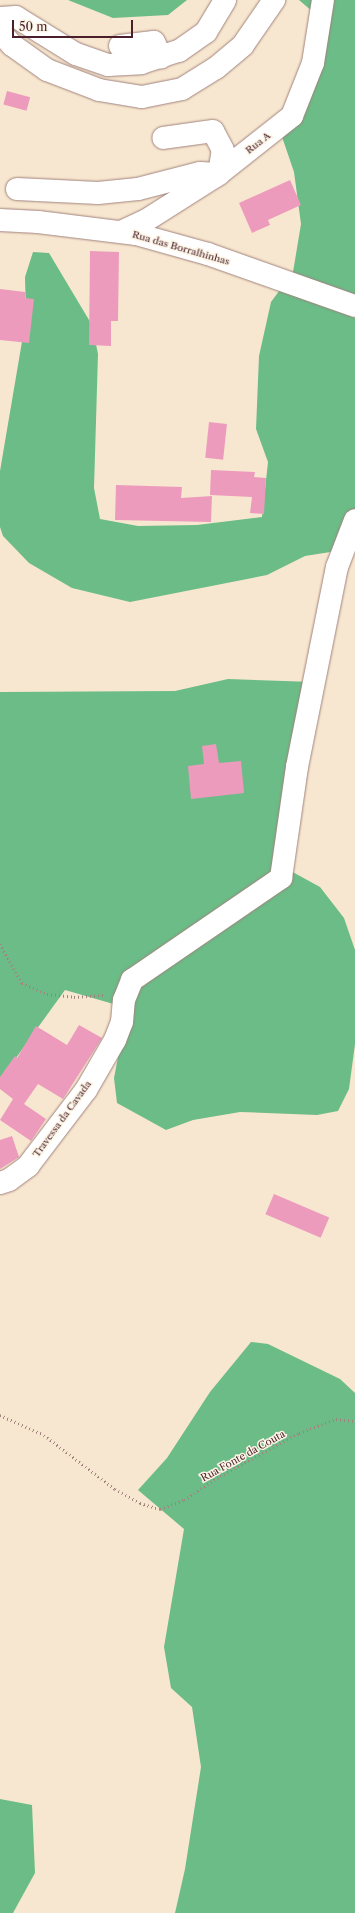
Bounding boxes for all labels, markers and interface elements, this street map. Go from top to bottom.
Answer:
scale bar [14,12,135,38]
text: 50 m [19,19,48,34]
street label: Rua A [243,129,273,157]
street label: Rua das Borralhinhas [131,228,231,268]
street label: Travessa da Cavada [30,1078,94,1160]
street label: Rua Fonte da Couta [199,1428,287,1484]

